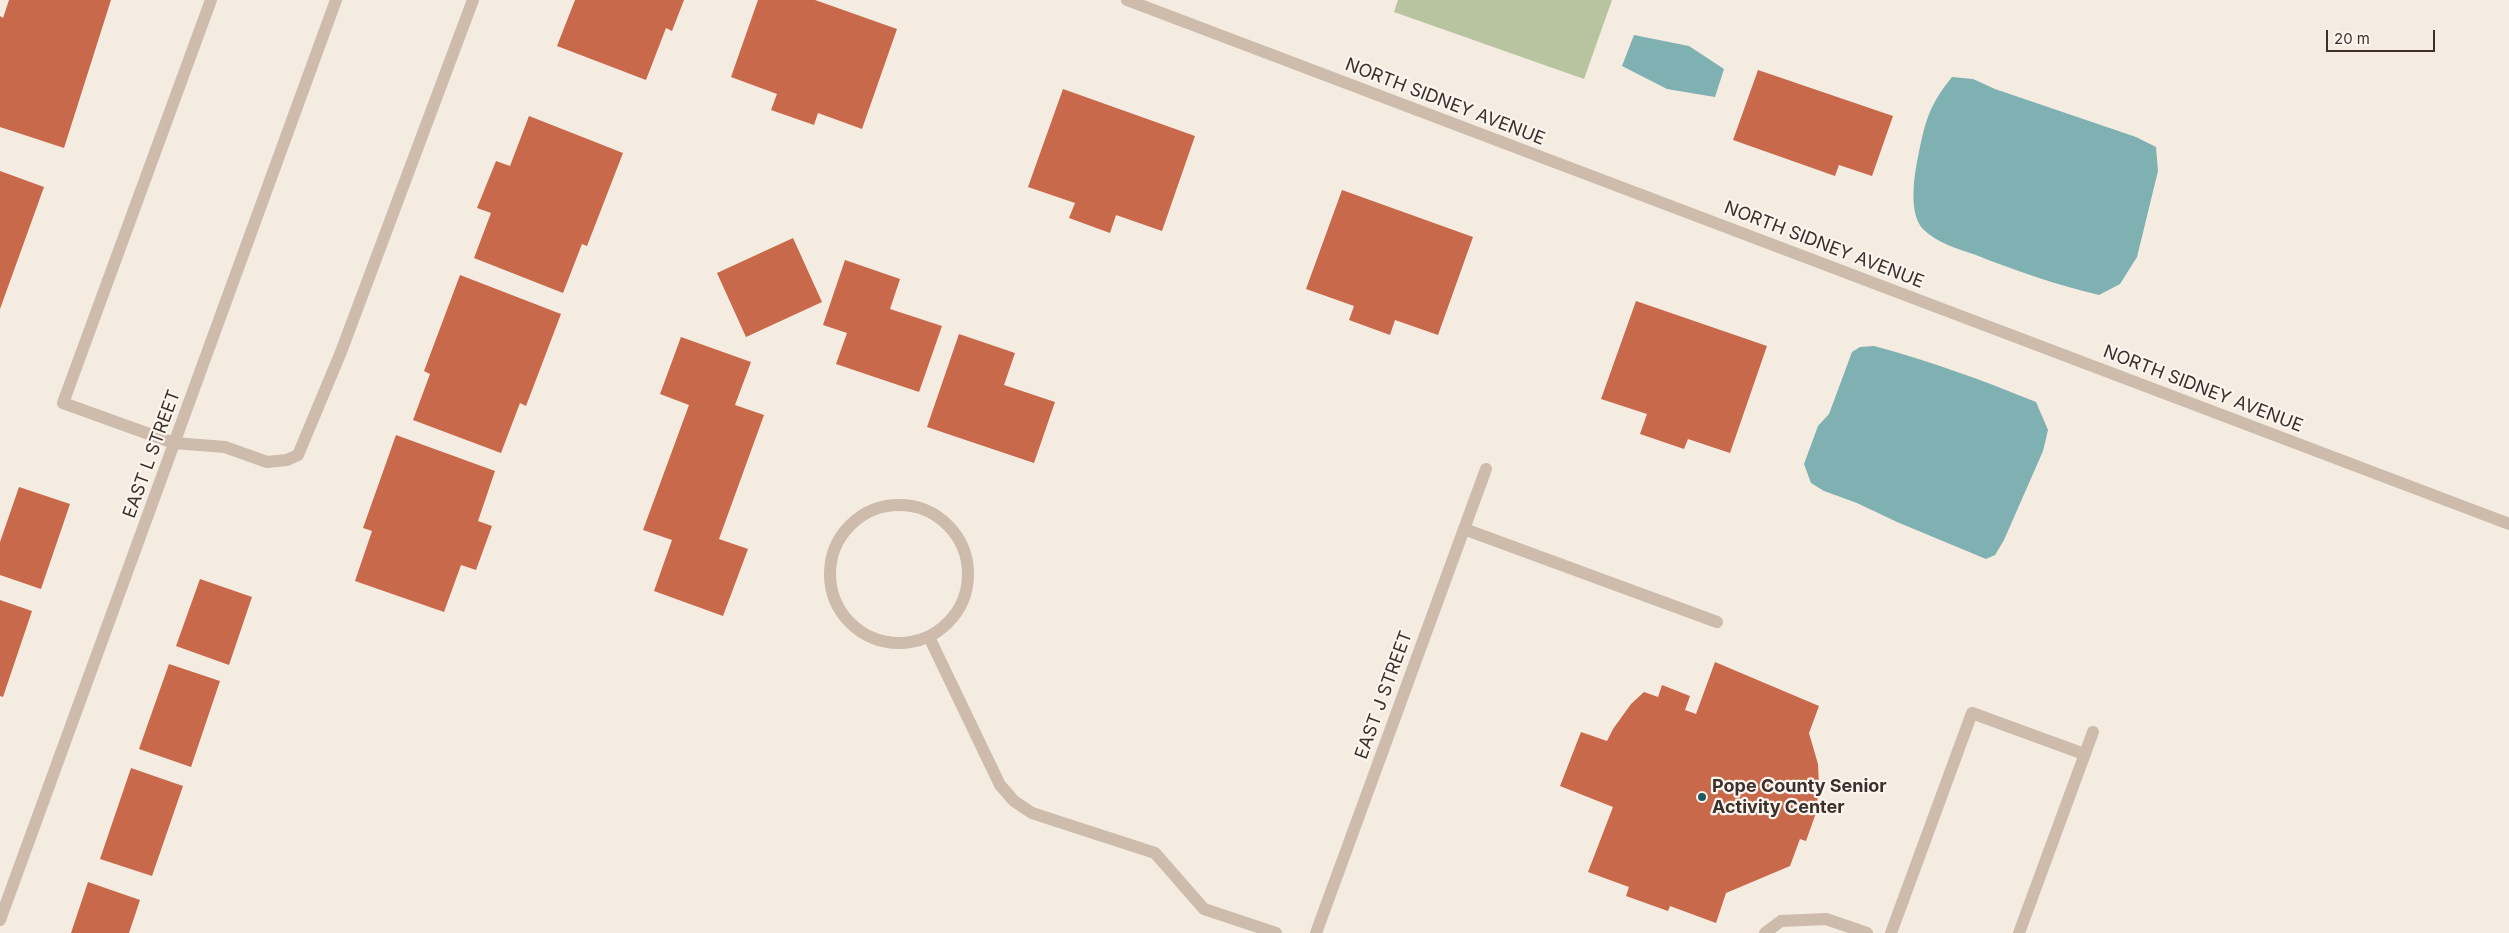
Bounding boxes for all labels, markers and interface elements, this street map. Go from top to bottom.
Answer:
scale bar [2329,20,2438,52]
text: 20 m [2334,29,2370,48]
street label: NORTH SIDNEY AVENUE [1342,54,1548,150]
street label: NORTH SIDNEY AVENUE [1721,197,1927,293]
street label: NORTH SIDNEY AVENUE [2100,341,2306,437]
street label: EAST L STREET [119,387,185,521]
street label: EAST J STREET [1351,628,1417,762]
place label: Pope County Senior Activity Center [1712,776,1887,819]
marker: Pope County Senior Activity Center [1696,791,1708,803]

